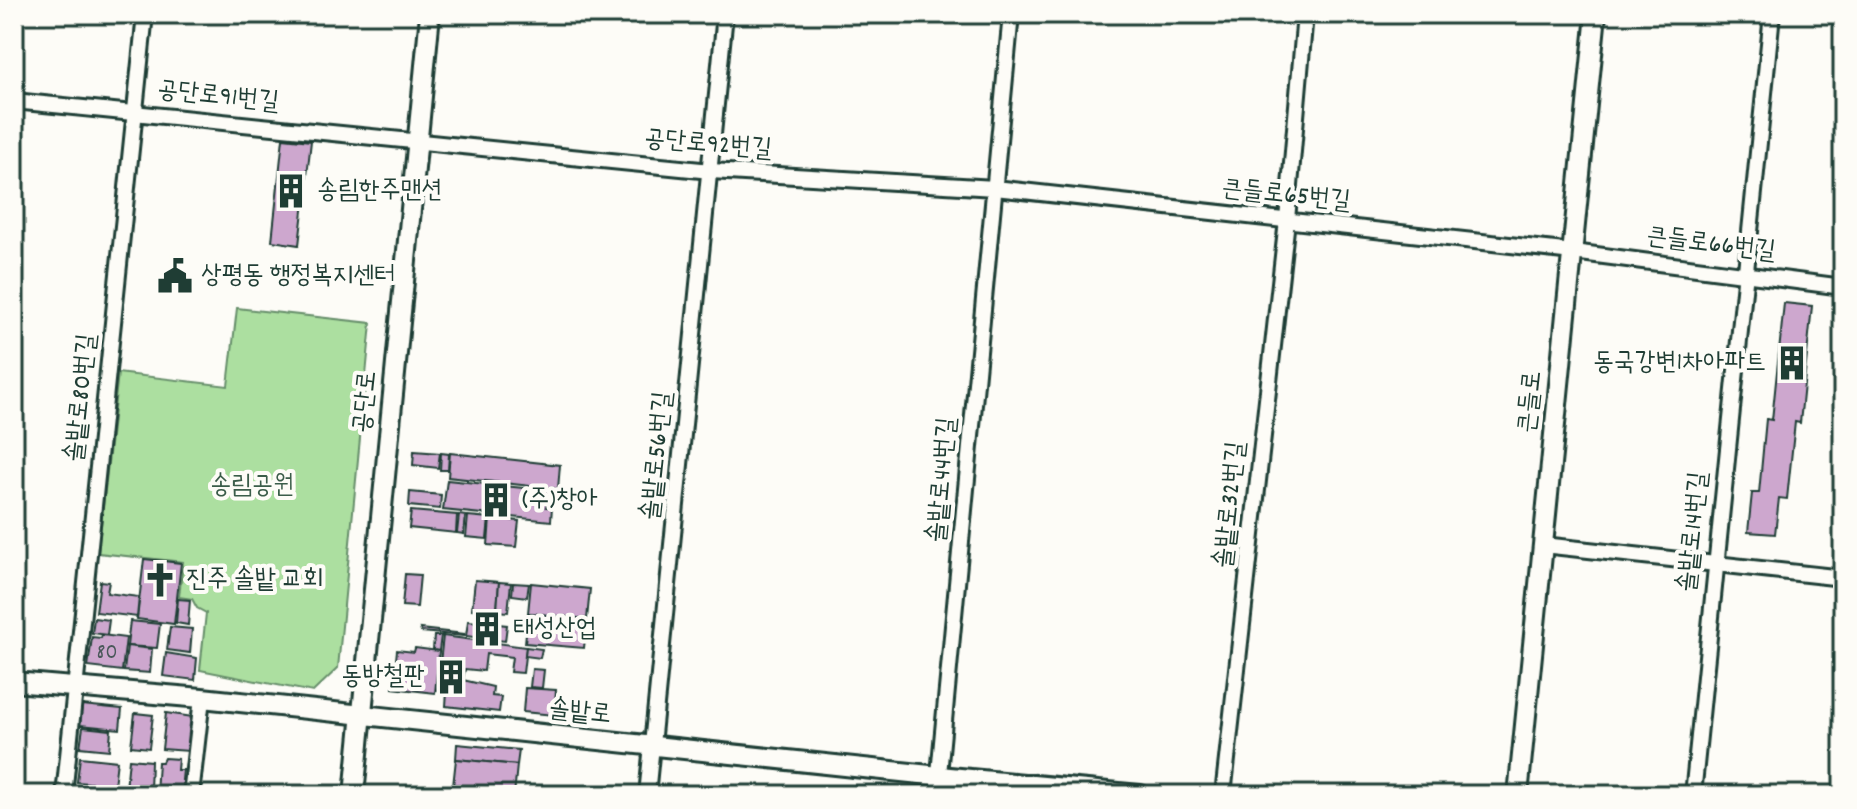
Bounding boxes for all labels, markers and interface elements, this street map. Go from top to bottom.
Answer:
street label: 공단로91번길 [155,72,281,122]
street label: 공단로92번길 [643,121,773,169]
street label: 큰들로65번길 [1220,171,1352,221]
building icon: 송림한주맨션 [272,172,310,210]
place label: 송림한주맨션 [317,173,443,210]
street label: 큰들로66번길 [1644,219,1778,271]
public building icon: 상평동 행정복지센터 [156,257,194,295]
place label: 상평동 행정복지센터 [201,258,395,295]
street label: 솔밭로80번길 [57,332,107,464]
building icon: 동국강변1차아파트 [1773,344,1811,382]
place label: 동국강변1차아파트 [1593,345,1766,382]
street label: 공단로 [344,369,388,435]
street label: 큰들로 [1509,369,1553,435]
street label: 솔밭로56번길 [633,390,683,522]
street label: 솔밭로44번길 [919,415,967,544]
street label: 솔밭로32번길 [1206,440,1256,570]
park label: 송림공원 [210,468,294,505]
street label: 솔밭로14번길 [1669,470,1719,594]
building icon: (주)창아 [477,481,515,519]
place label: (주)창아 [522,482,598,519]
church icon: 진주 솔밭 교회 [141,561,179,599]
place label: 진주 솔밭 교회 [186,562,323,599]
building icon: 태성산업 [468,610,506,648]
place label: 태성산업 [513,611,597,648]
house number: 80 [97,638,117,669]
building icon: 동방철판 [432,658,470,696]
place label: 동방철판 [341,659,425,696]
street label: 솔밭로 [547,691,613,735]

